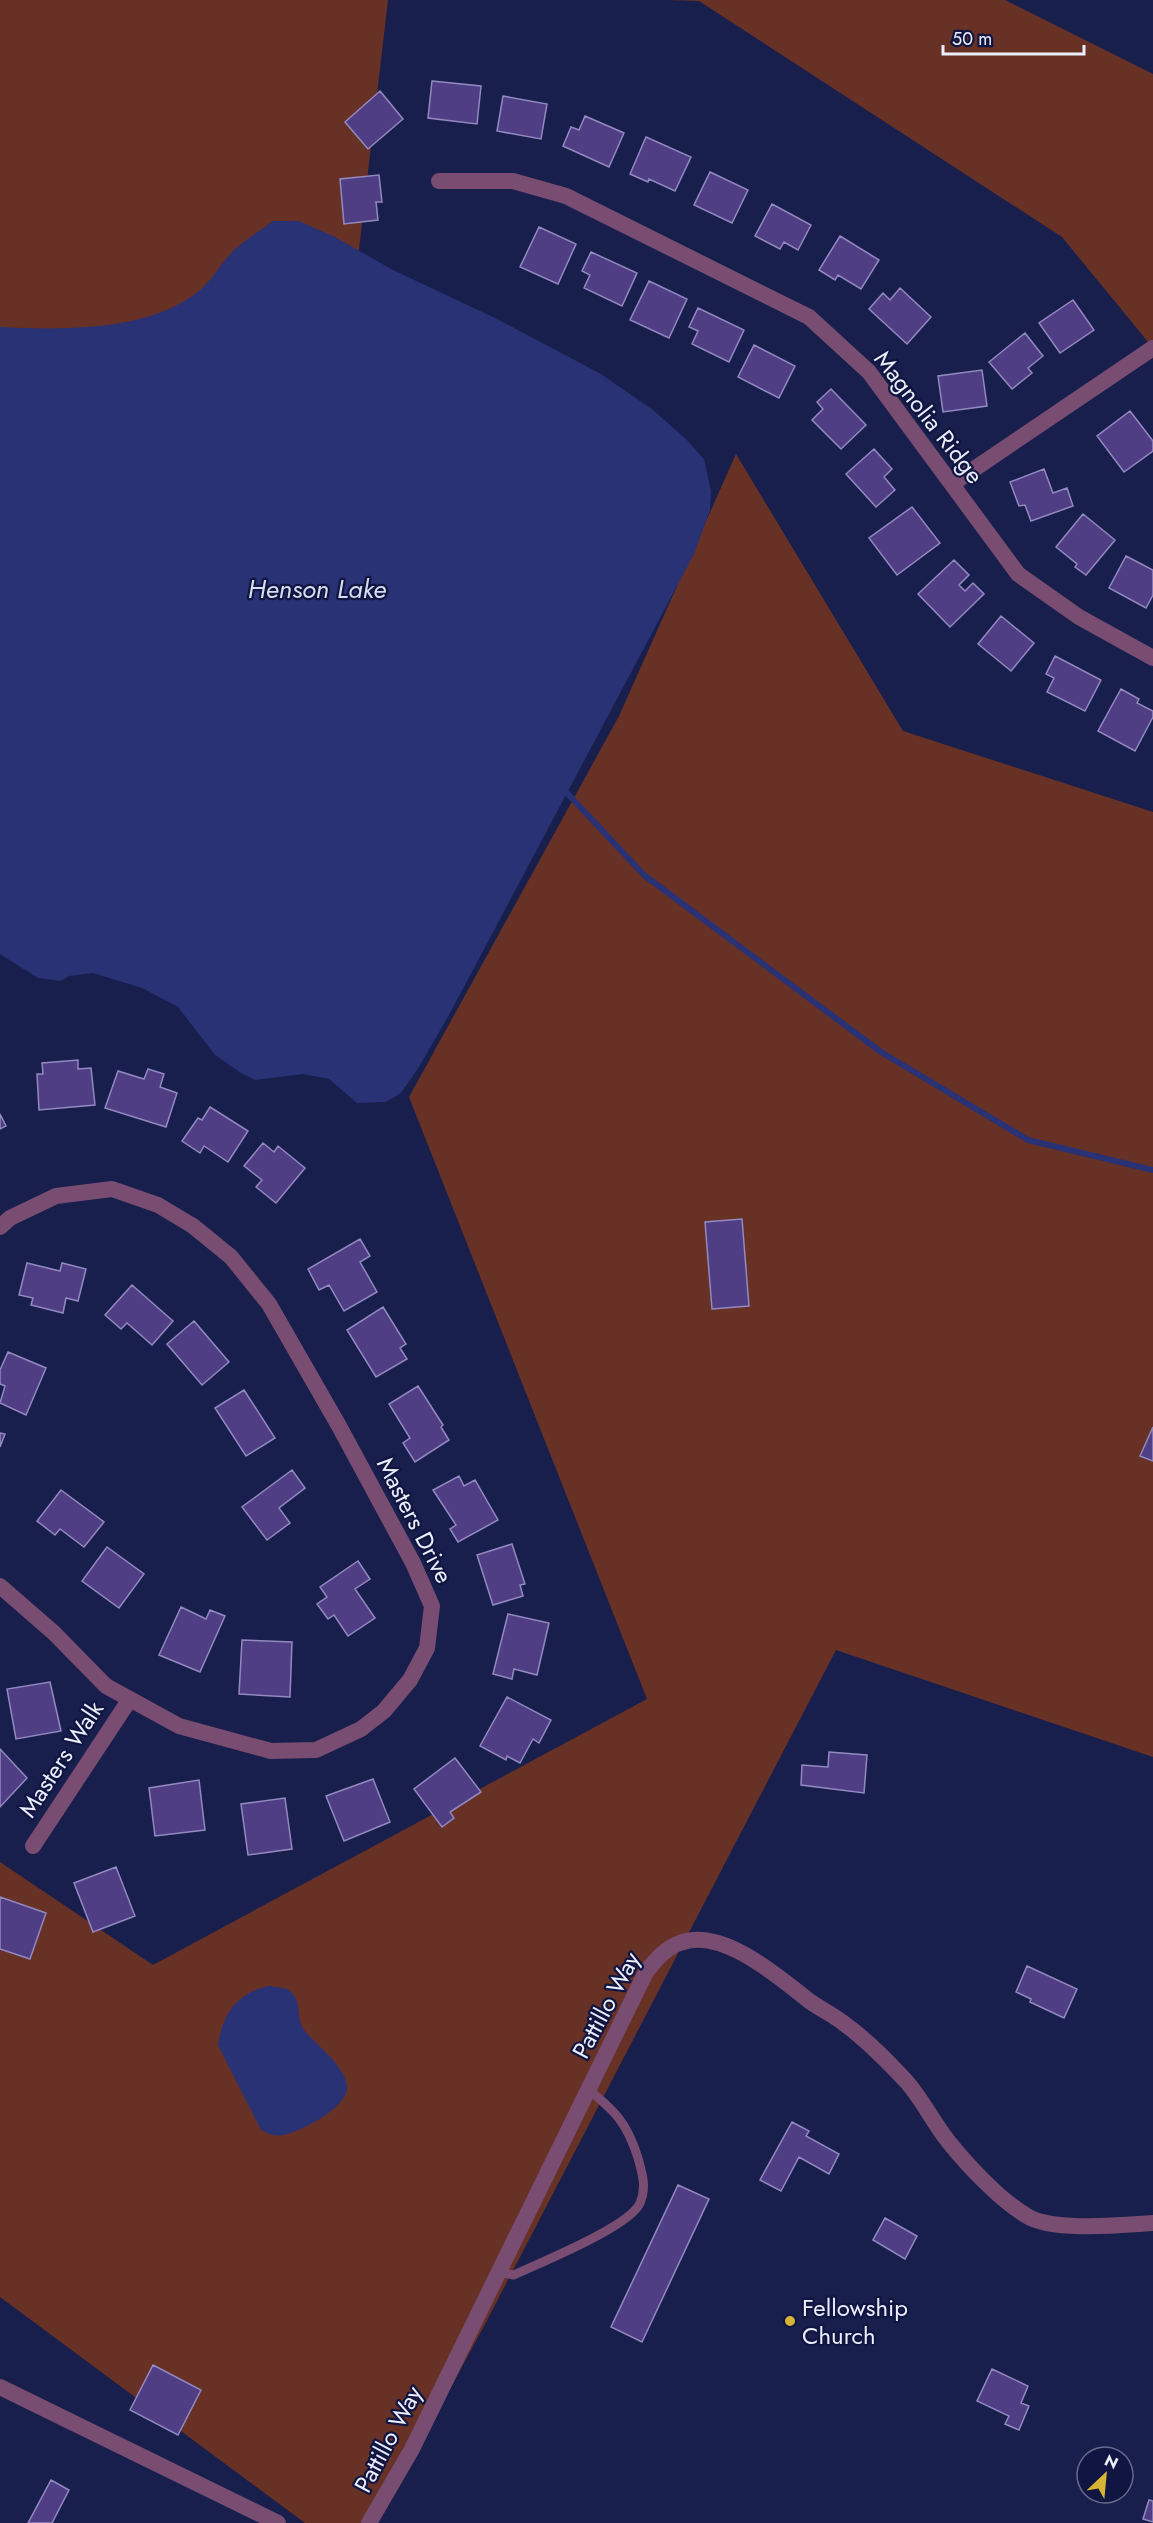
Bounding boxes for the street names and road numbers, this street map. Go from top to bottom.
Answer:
street label: Magnolia Ridge [866,343,992,491]
street label: Masters Drive [368,1451,462,1589]
street label: Masters Walk [10,1693,112,1824]
street label: Pattillo Way [563,1945,649,2065]
street label: Pattillo Way [345,2379,431,2499]

